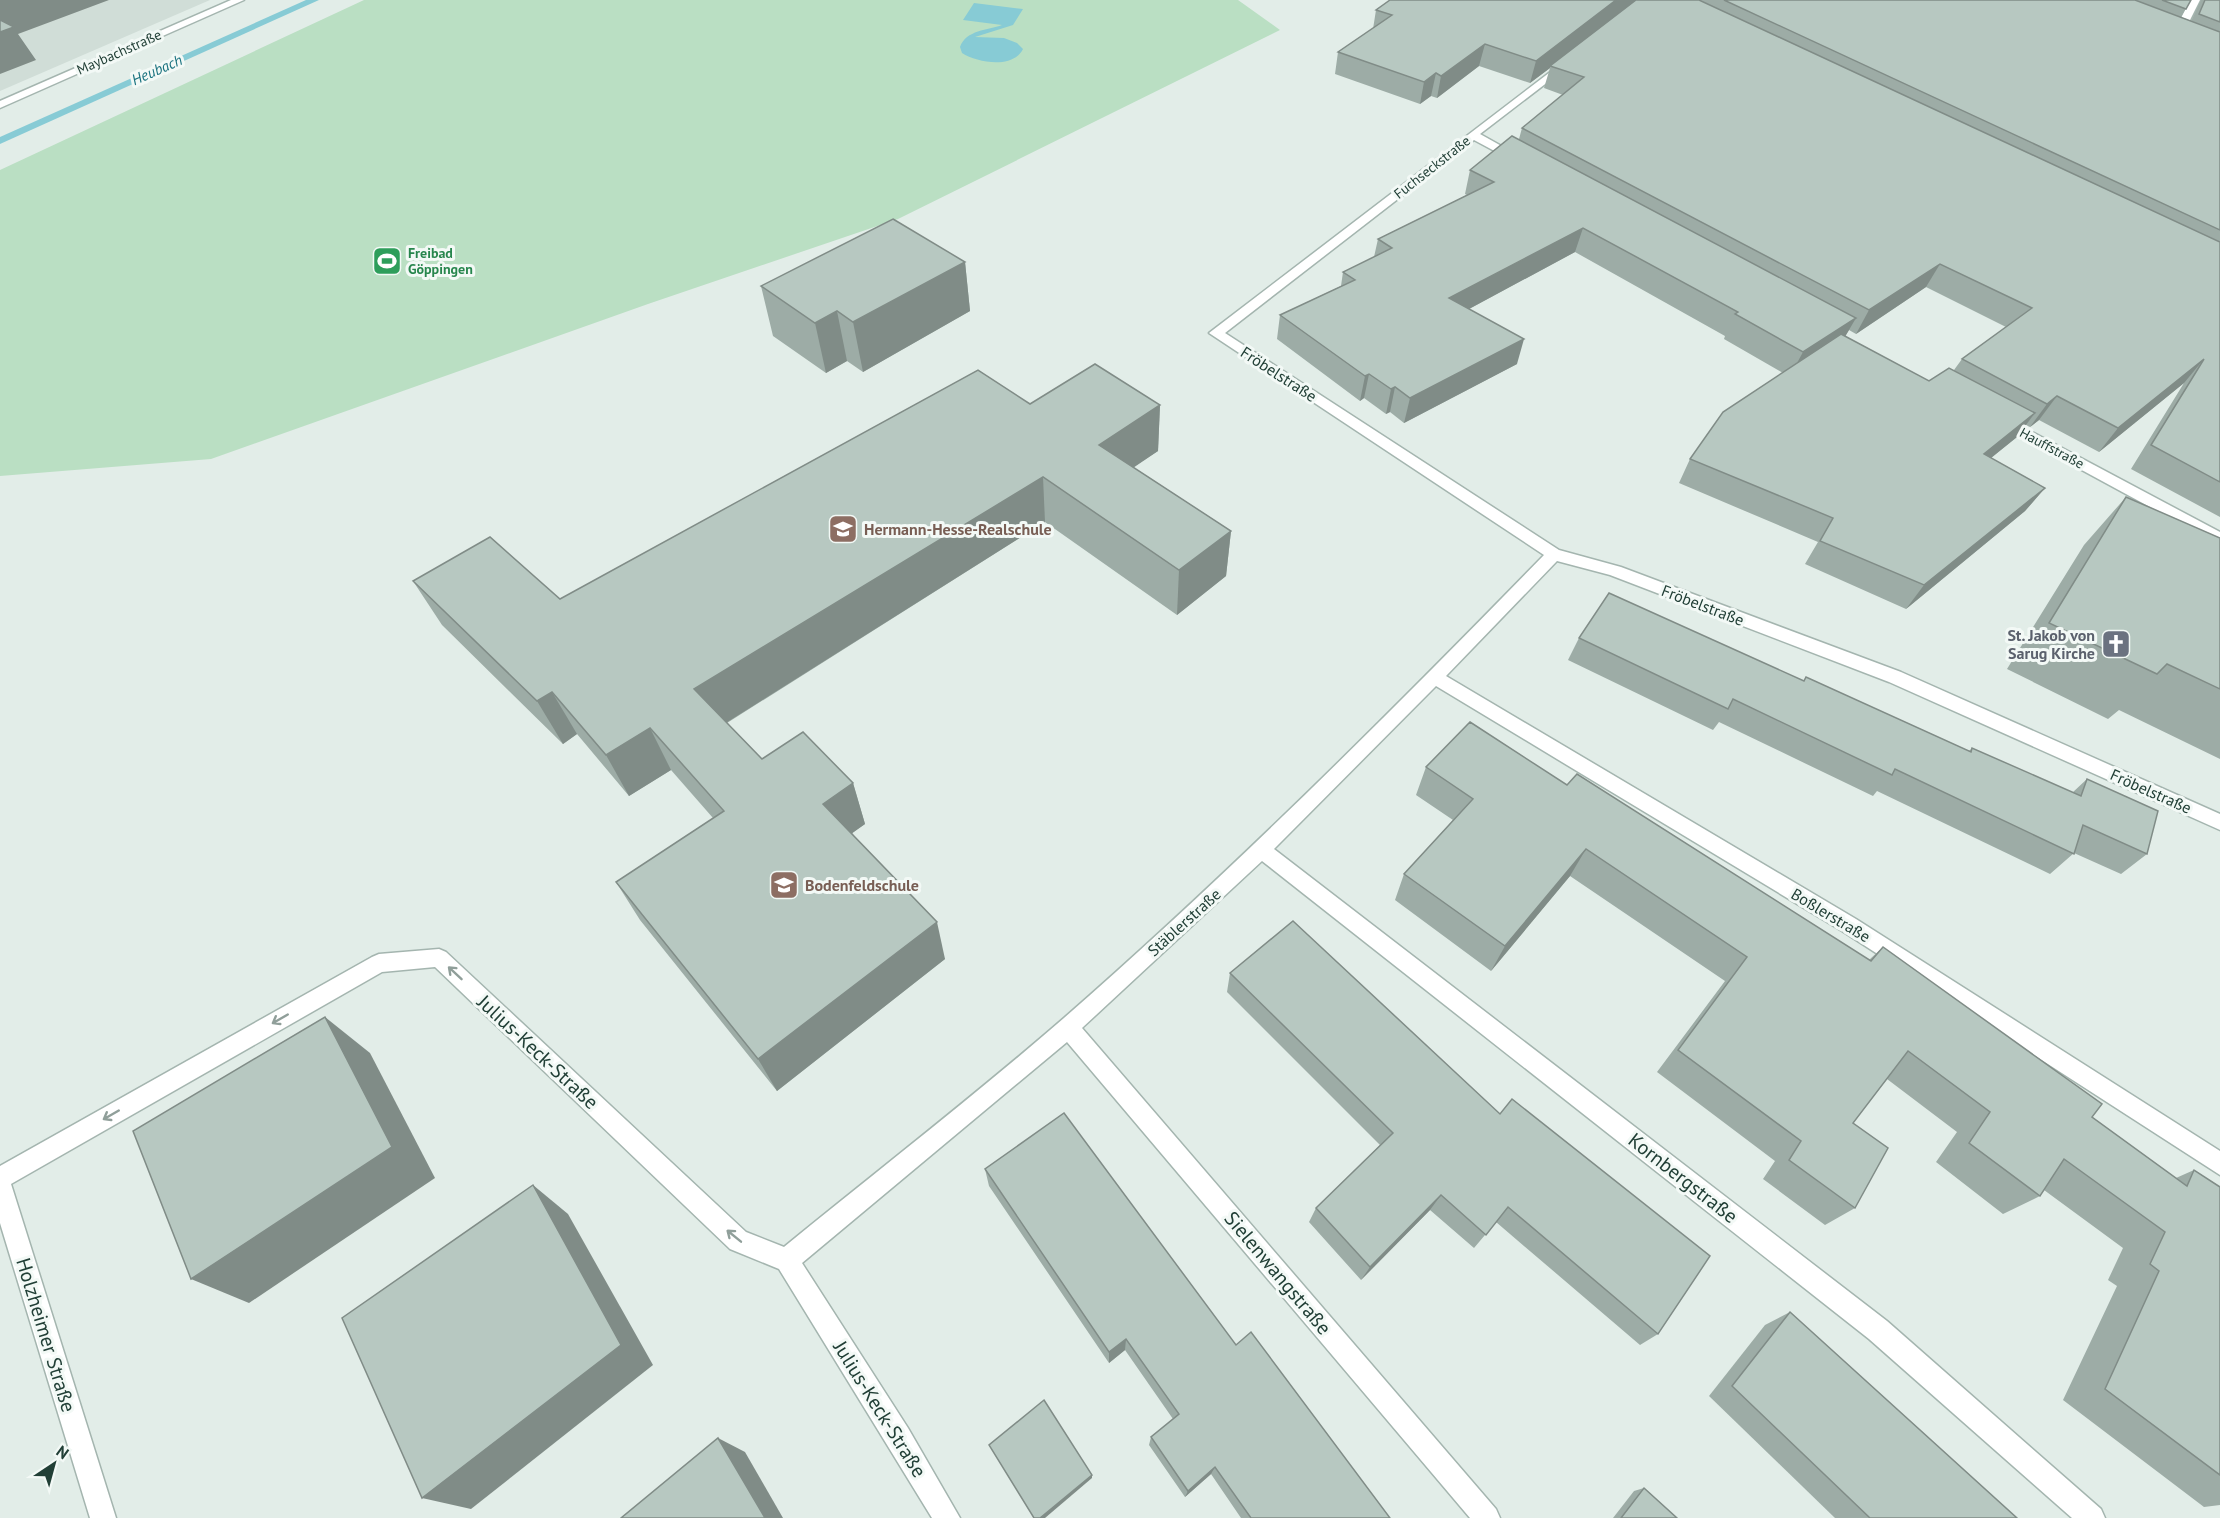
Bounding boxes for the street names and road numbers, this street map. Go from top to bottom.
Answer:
street label: Maybachstraße [74,25,164,79]
street label: Fuchseckstraße [1390,131,1474,203]
street label: Fröbelstraße [1237,342,1321,406]
street label: Hauffstraße [2017,423,2087,473]
street label: Fröbelstraße [1659,580,1747,630]
street label: Fröbelstraße [2107,764,2195,818]
street label: Stäblerstraße [1143,884,1225,960]
street label: Boßlerstraße [1788,884,1874,946]
street label: Julius-Keck-Straße [471,988,604,1115]
street label: Kornbergstraße [1623,1127,1743,1229]
street label: Sielenwangstraße [1219,1206,1337,1340]
street label: Holzheimer Straße [10,1255,82,1415]
street label: Julius-Keck-Straße [827,1335,932,1482]

